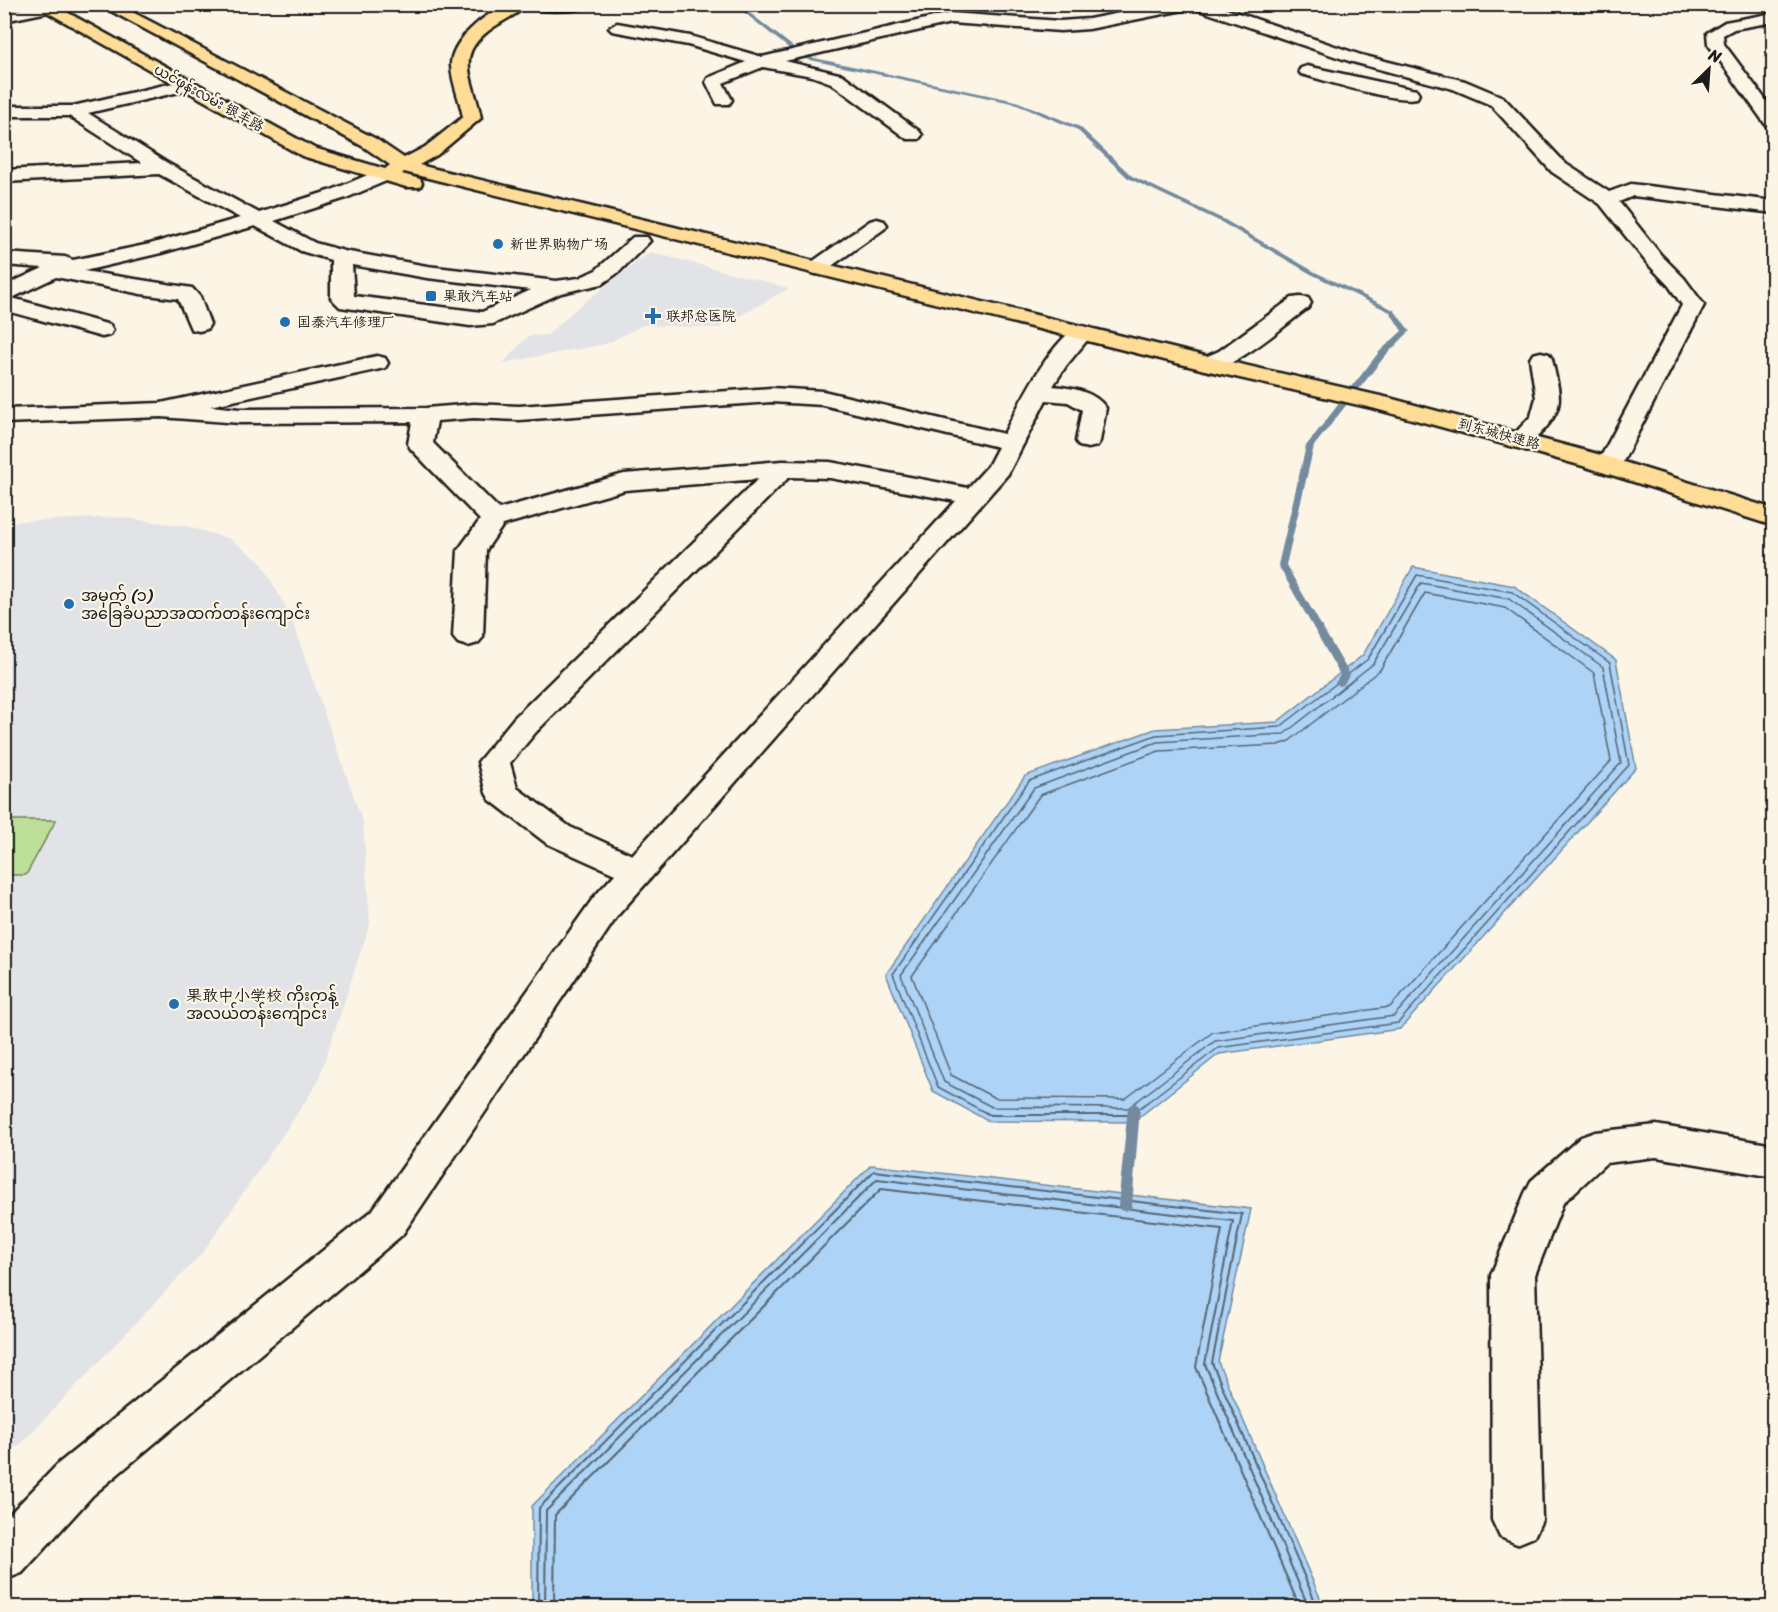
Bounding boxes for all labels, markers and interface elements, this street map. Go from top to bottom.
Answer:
north arrow [1679,39,1739,99]
text: N [1703,40,1727,72]
street label: ယင်ဖုန်းလမ်း 银丰路 [149,57,269,139]
place label: 新世界购物广场 [510,232,608,257]
marker: 新世界购物广场 [491,237,505,251]
place label: 果敢汽车站 [443,284,513,309]
marker: 果敢汽车站 [424,289,438,303]
place label: 联邦总医院 [666,304,736,329]
marker: 联邦总医院 [644,307,662,325]
place label: 国泰汽车修理厂 [297,310,395,335]
marker: 国泰汽车修理厂 [278,315,292,329]
street label: 到东城快速路 [1455,411,1543,457]
place label: အမှတ် (၁) အခြေခံပညာအထက်တန်းကျောင်း [81,581,310,628]
marker: အမှတ် (၁) အခြေခံပညာအထက်တန်းကျောင်း [62,597,76,611]
place label: 果敢中小学校 ကိုးကန့် အလယ်တန်းကျောင်း [186,981,339,1028]
marker: 果敢中小学校 ကိုးကန့် အလယ်တန်းကျောင်း [167,997,181,1011]

